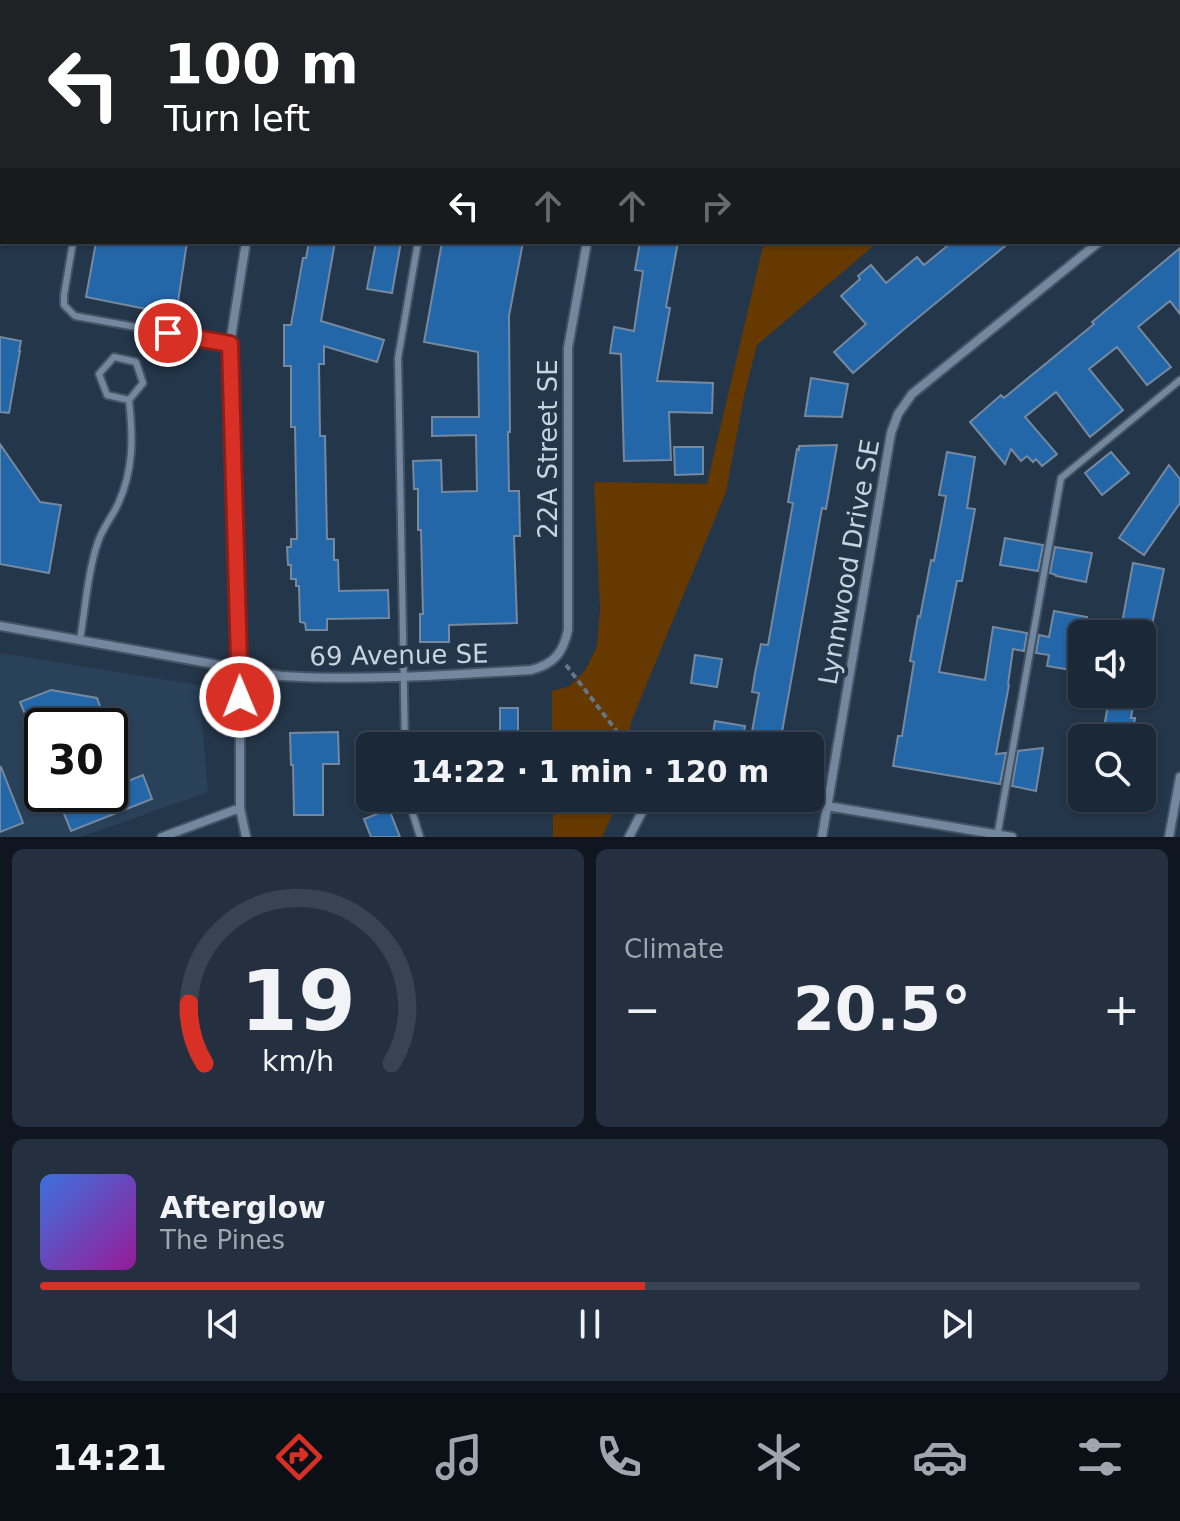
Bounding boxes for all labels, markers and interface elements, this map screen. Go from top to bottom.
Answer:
text: 100 m [164,31,359,96]
icon: left [32,32,136,136]
text: Turn left [164,98,310,139]
icon: left [442,184,486,228]
icon: ahead [526,184,570,228]
icon: ahead [610,184,654,228]
icon: right [694,184,738,228]
pin [134,299,202,367]
icon: arrive [146,311,190,355]
street label: 22A Street SE [533,359,563,539]
street label: Lynnwood Drive SE [813,437,885,687]
map controls [1068,620,1156,812]
button: sound [1068,620,1156,708]
street label: 69 Avenue SE [309,638,489,672]
position arrow [198,655,282,739]
speed limit sign: 30 [24,708,128,812]
button: search [1068,724,1156,812]
text: 14:22 · 1 min · 120 m [411,754,769,789]
text: Climate [624,934,724,964]
text: 19 [240,953,356,1050]
text: 20.5° [793,974,971,1044]
text: − [624,984,661,1035]
text: + [1103,984,1140,1035]
text: km/h [262,1044,334,1078]
text: Afterglow [160,1190,326,1225]
text: The Pines [160,1225,285,1255]
icon: previous [201,1302,245,1346]
icon: pause [568,1302,612,1346]
icon: next [935,1302,979,1346]
icon: directions [271,1429,327,1485]
icon: music [431,1429,487,1485]
icon: phone [591,1429,647,1485]
icon: climate [751,1429,807,1485]
icon: car [912,1429,968,1485]
icon: filters [1072,1429,1128,1485]
text: 14:21 [52,1437,167,1478]

